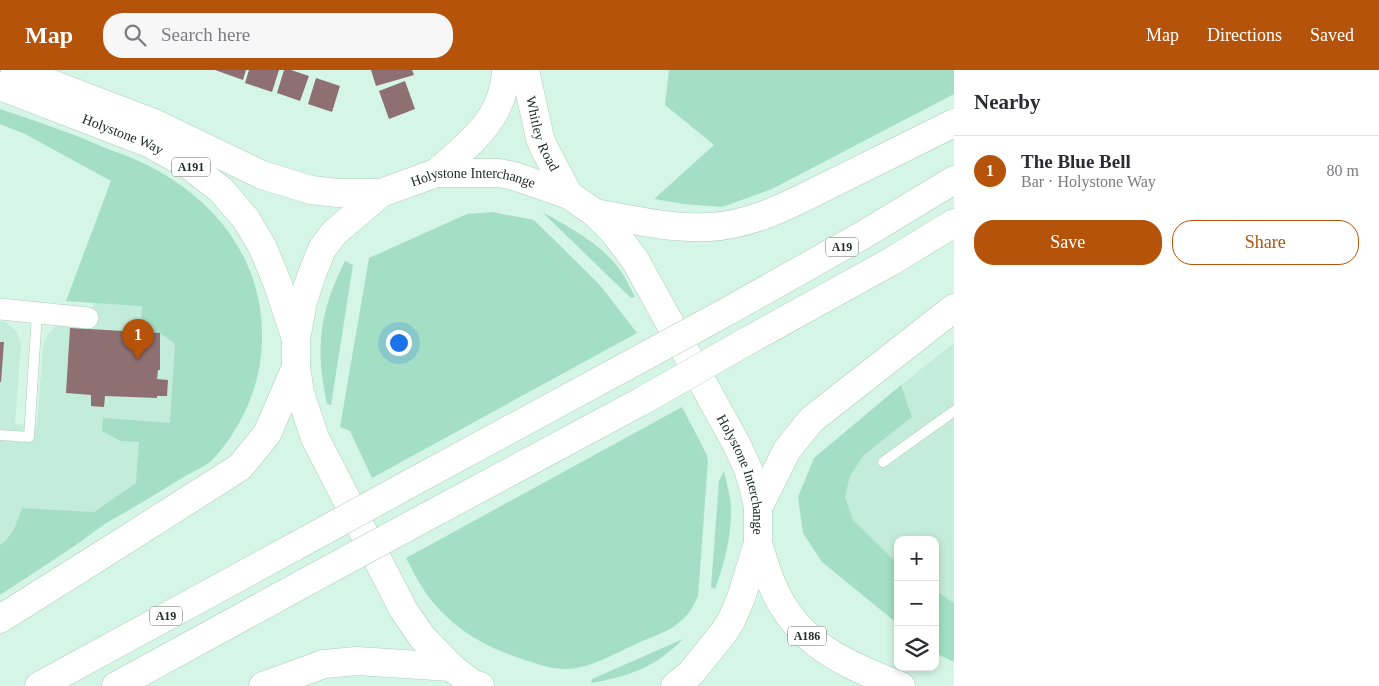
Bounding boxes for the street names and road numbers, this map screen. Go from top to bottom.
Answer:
street label: Whitley Road [523,95,562,174]
street label: Holystone Way [80,111,166,158]
road number: A191 [172,158,210,176]
street label: Holystone Interchange [409,166,537,191]
road number: A19 [826,238,858,256]
street label: Holystone Interchange [714,412,765,535]
road number: A19 [150,606,182,626]
road number: A186 [788,626,826,646]

